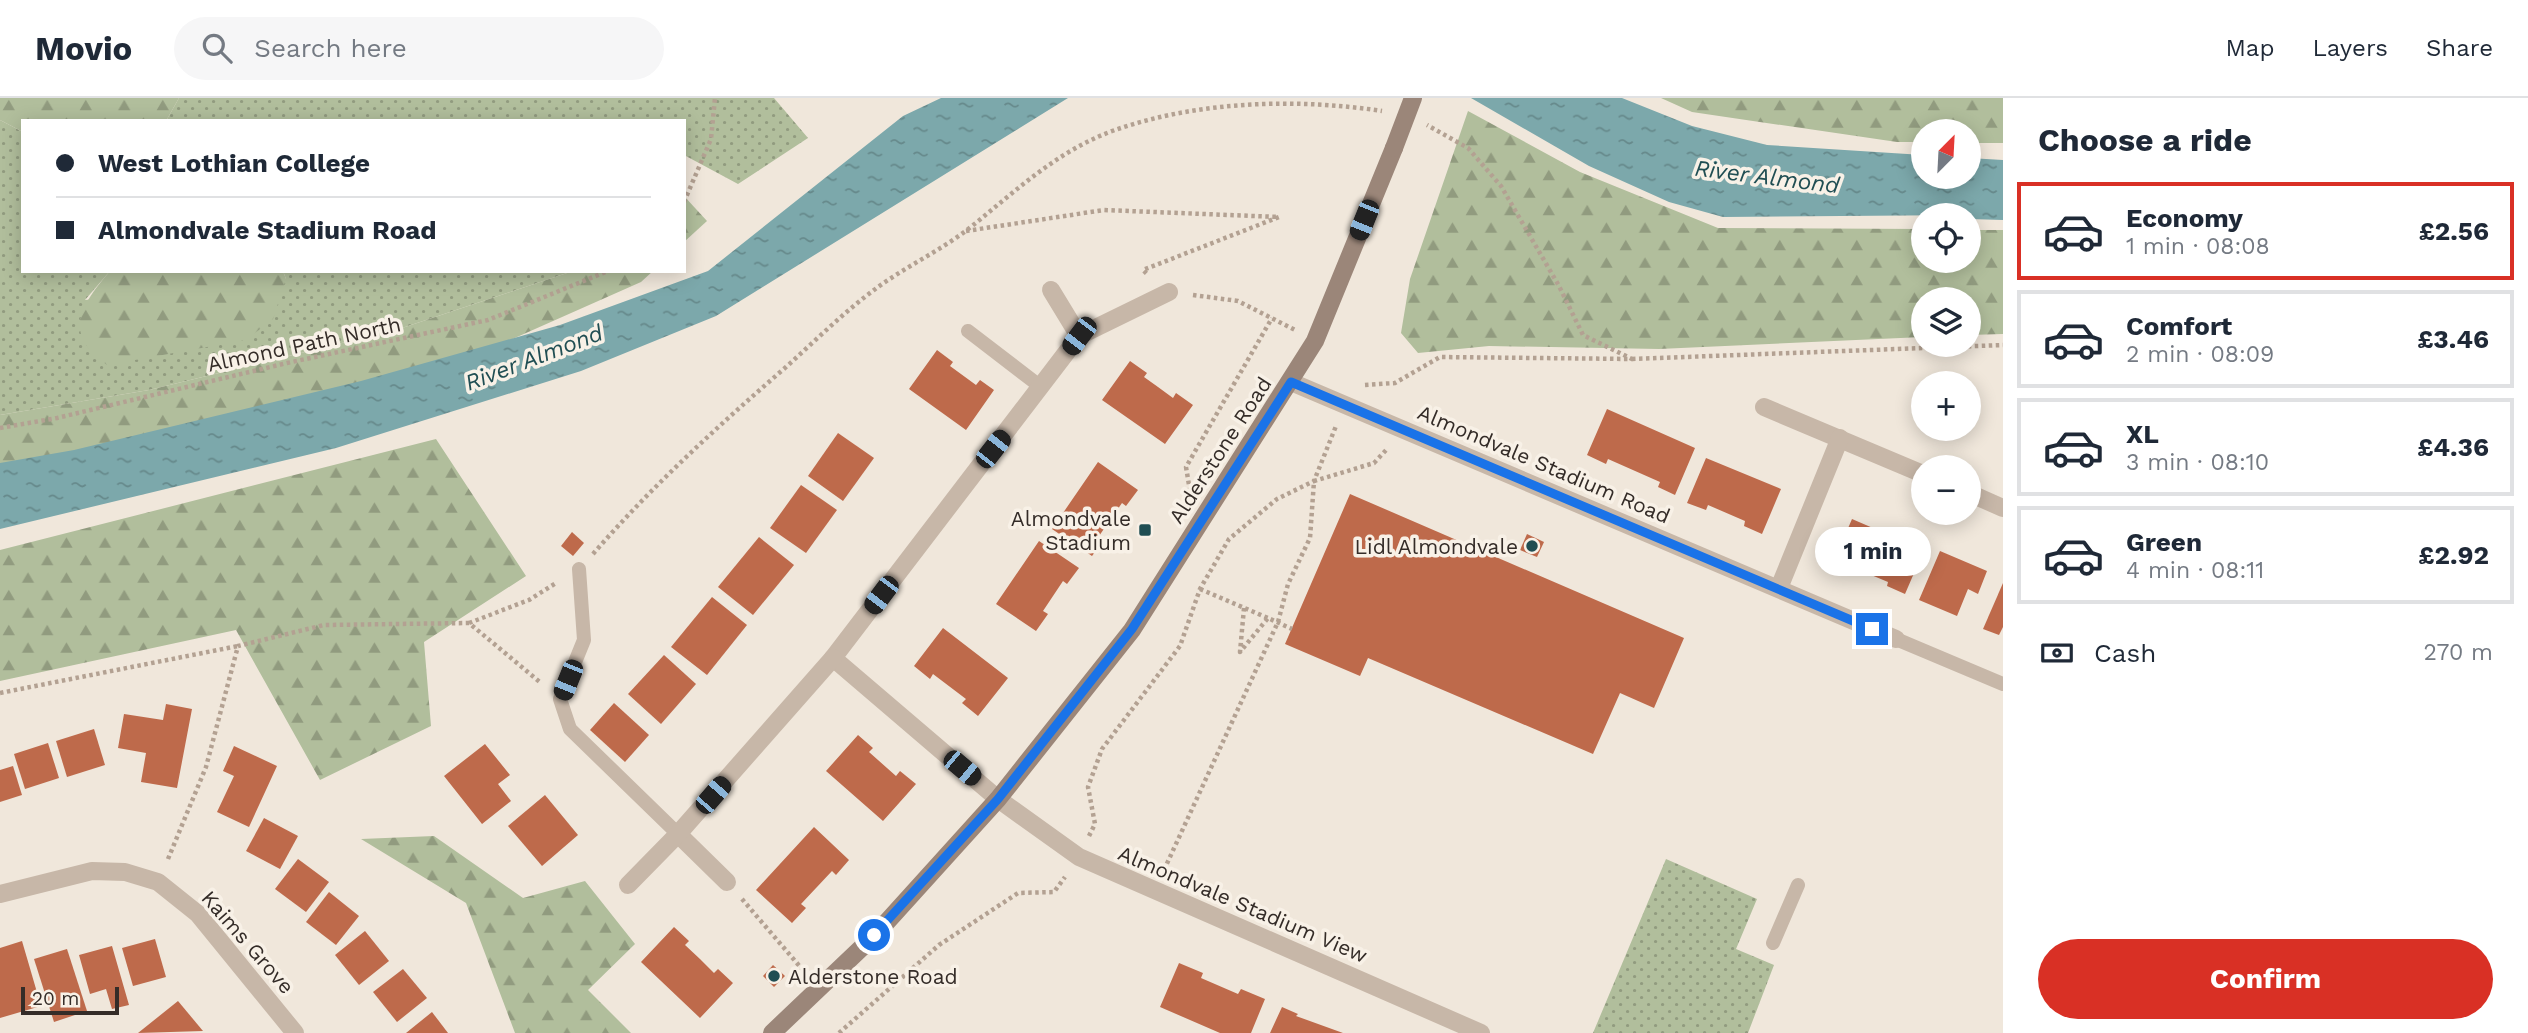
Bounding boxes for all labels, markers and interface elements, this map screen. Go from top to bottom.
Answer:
search box [174,17,664,80]
text: Movio [35,29,132,68]
icon: search [198,29,236,67]
text: Search here [254,33,407,63]
text: Map [2226,34,2274,62]
text: Layers [2312,34,2388,62]
text: Share [2426,34,2493,62]
north arrow [1911,119,1981,189]
map controls [1911,119,1981,525]
text: Choose a ride [2038,121,2252,159]
text: West Lothian College [98,148,370,178]
water label: River Almond [1693,155,1842,199]
car [1347,197,1382,243]
icon: car [2042,200,2105,263]
button: locate [1911,203,1981,273]
text: Economy [2126,203,2243,233]
text: Almondvale Stadium Road [98,215,437,245]
text: £2.56 [2419,216,2489,246]
text: 1 min · 08:08 [2126,233,2270,260]
button: layers [1911,287,1981,357]
icon: car [2042,308,2105,371]
street label: Almond Path North [205,311,403,377]
text: Comfort [2126,311,2232,341]
car [1058,313,1101,359]
water label: River Almond [461,319,607,397]
text: £3.46 [2417,324,2489,354]
text: 2 min · 08:09 [2126,341,2274,368]
button: + [1911,371,1981,441]
street label: Alderstone Road [1163,372,1277,528]
street label: Almondvale Stadium Road [1414,399,1674,529]
icon: car [2042,416,2105,479]
text: XL [2126,419,2159,449]
car [972,426,1015,472]
text: £4.36 [2417,432,2489,462]
text: 3 min · 08:10 [2126,449,2269,476]
button: − [1911,455,1981,525]
place label: Almondvale Stadium [1011,506,1131,555]
marker: Almondvale Stadium [1137,522,1153,538]
icon: car [2042,524,2105,587]
text: Green [2126,527,2202,557]
callout: 1 min [1814,528,1930,576]
place label: Lidl Almondvale [1355,534,1518,559]
marker: Lidl Almondvale [1524,538,1540,554]
text: 1 min [1843,538,1903,565]
text: £2.92 [2418,540,2489,570]
text: 4 min · 08:11 [2126,557,2264,584]
car [860,572,903,618]
route end [1856,613,1888,645]
icon: cash [2038,634,2076,672]
text: Cash [2094,638,2156,668]
text: 270 m [2424,639,2493,666]
car [551,657,586,703]
car [940,746,985,790]
car [692,772,735,818]
street label: Almondvale Stadium View [1115,840,1371,968]
street label: Kaims Grove [196,885,300,999]
route start [858,919,890,951]
button: Confirm [2038,939,2493,1019]
place label: Alderstone Road [788,964,958,989]
marker: Alderstone Road [766,968,782,984]
scale bar [21,984,119,1016]
text: 20 m [32,987,79,1010]

